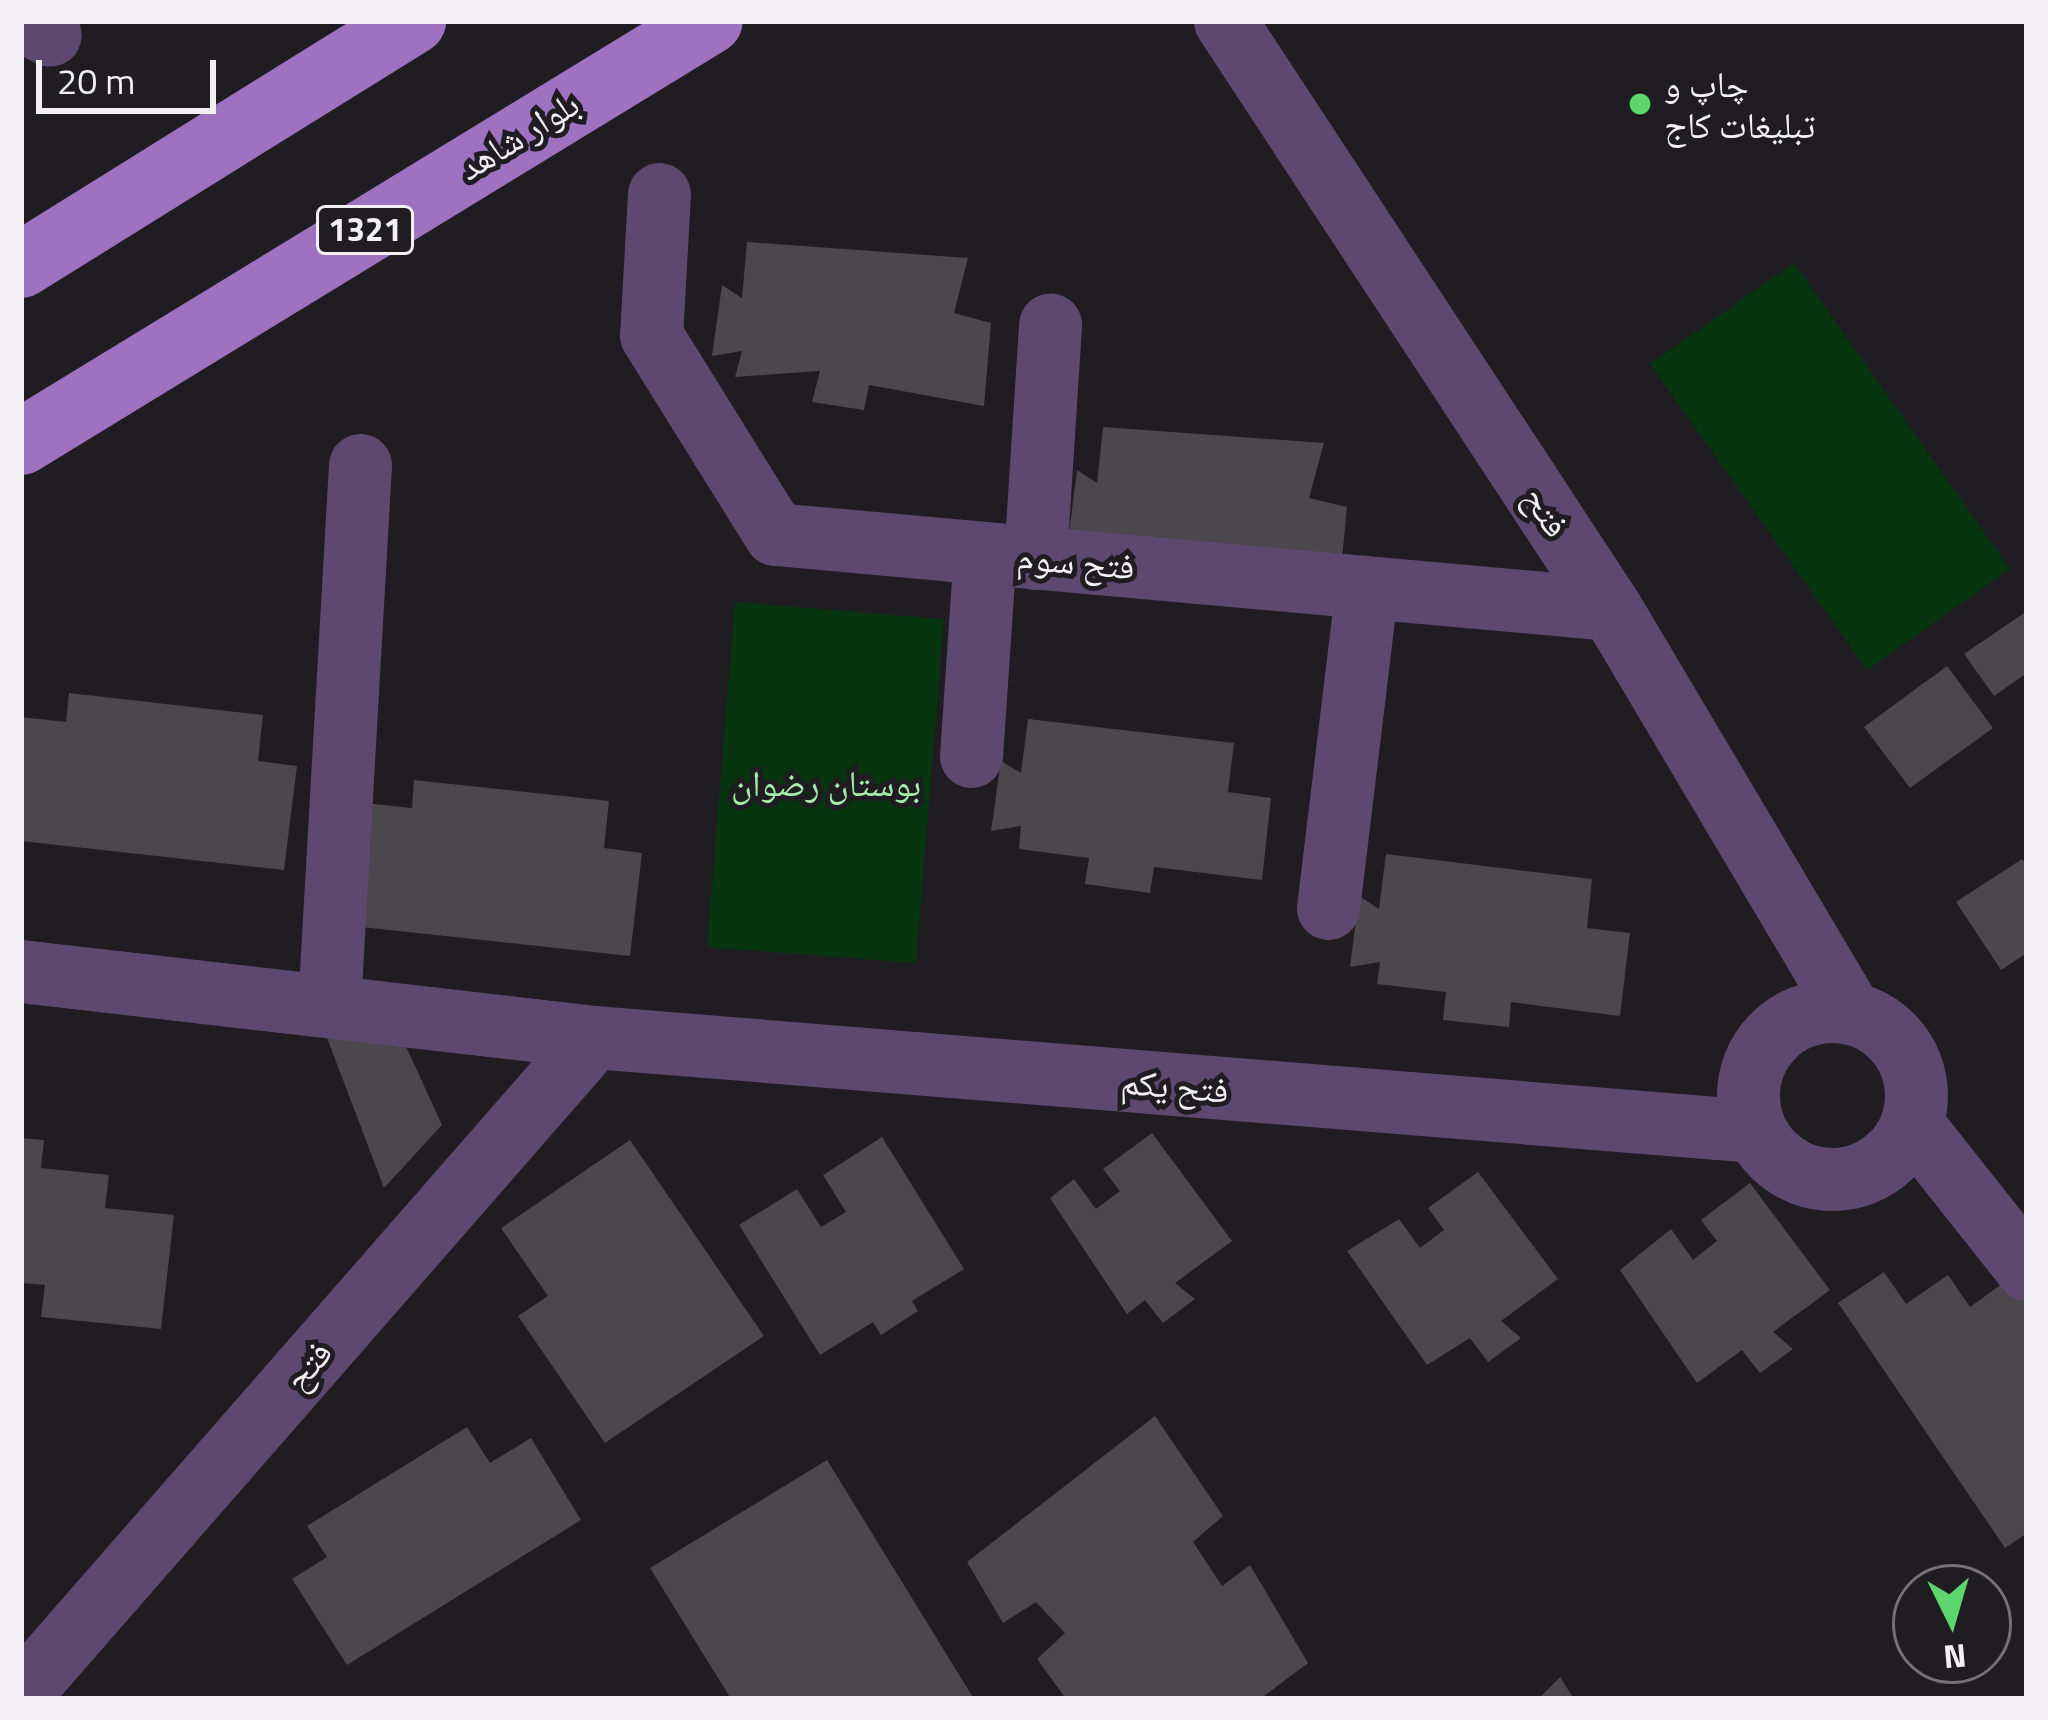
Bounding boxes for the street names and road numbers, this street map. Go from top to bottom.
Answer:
street label: بلوار شاهد [450,81,586,189]
road number: 1321 [314,203,416,257]
street label: فتح [1515,477,1579,545]
street label: فتح سوم [1015,534,1137,588]
street label: فتح یکم [1119,1059,1231,1111]
street label: فتح [274,1331,340,1399]

